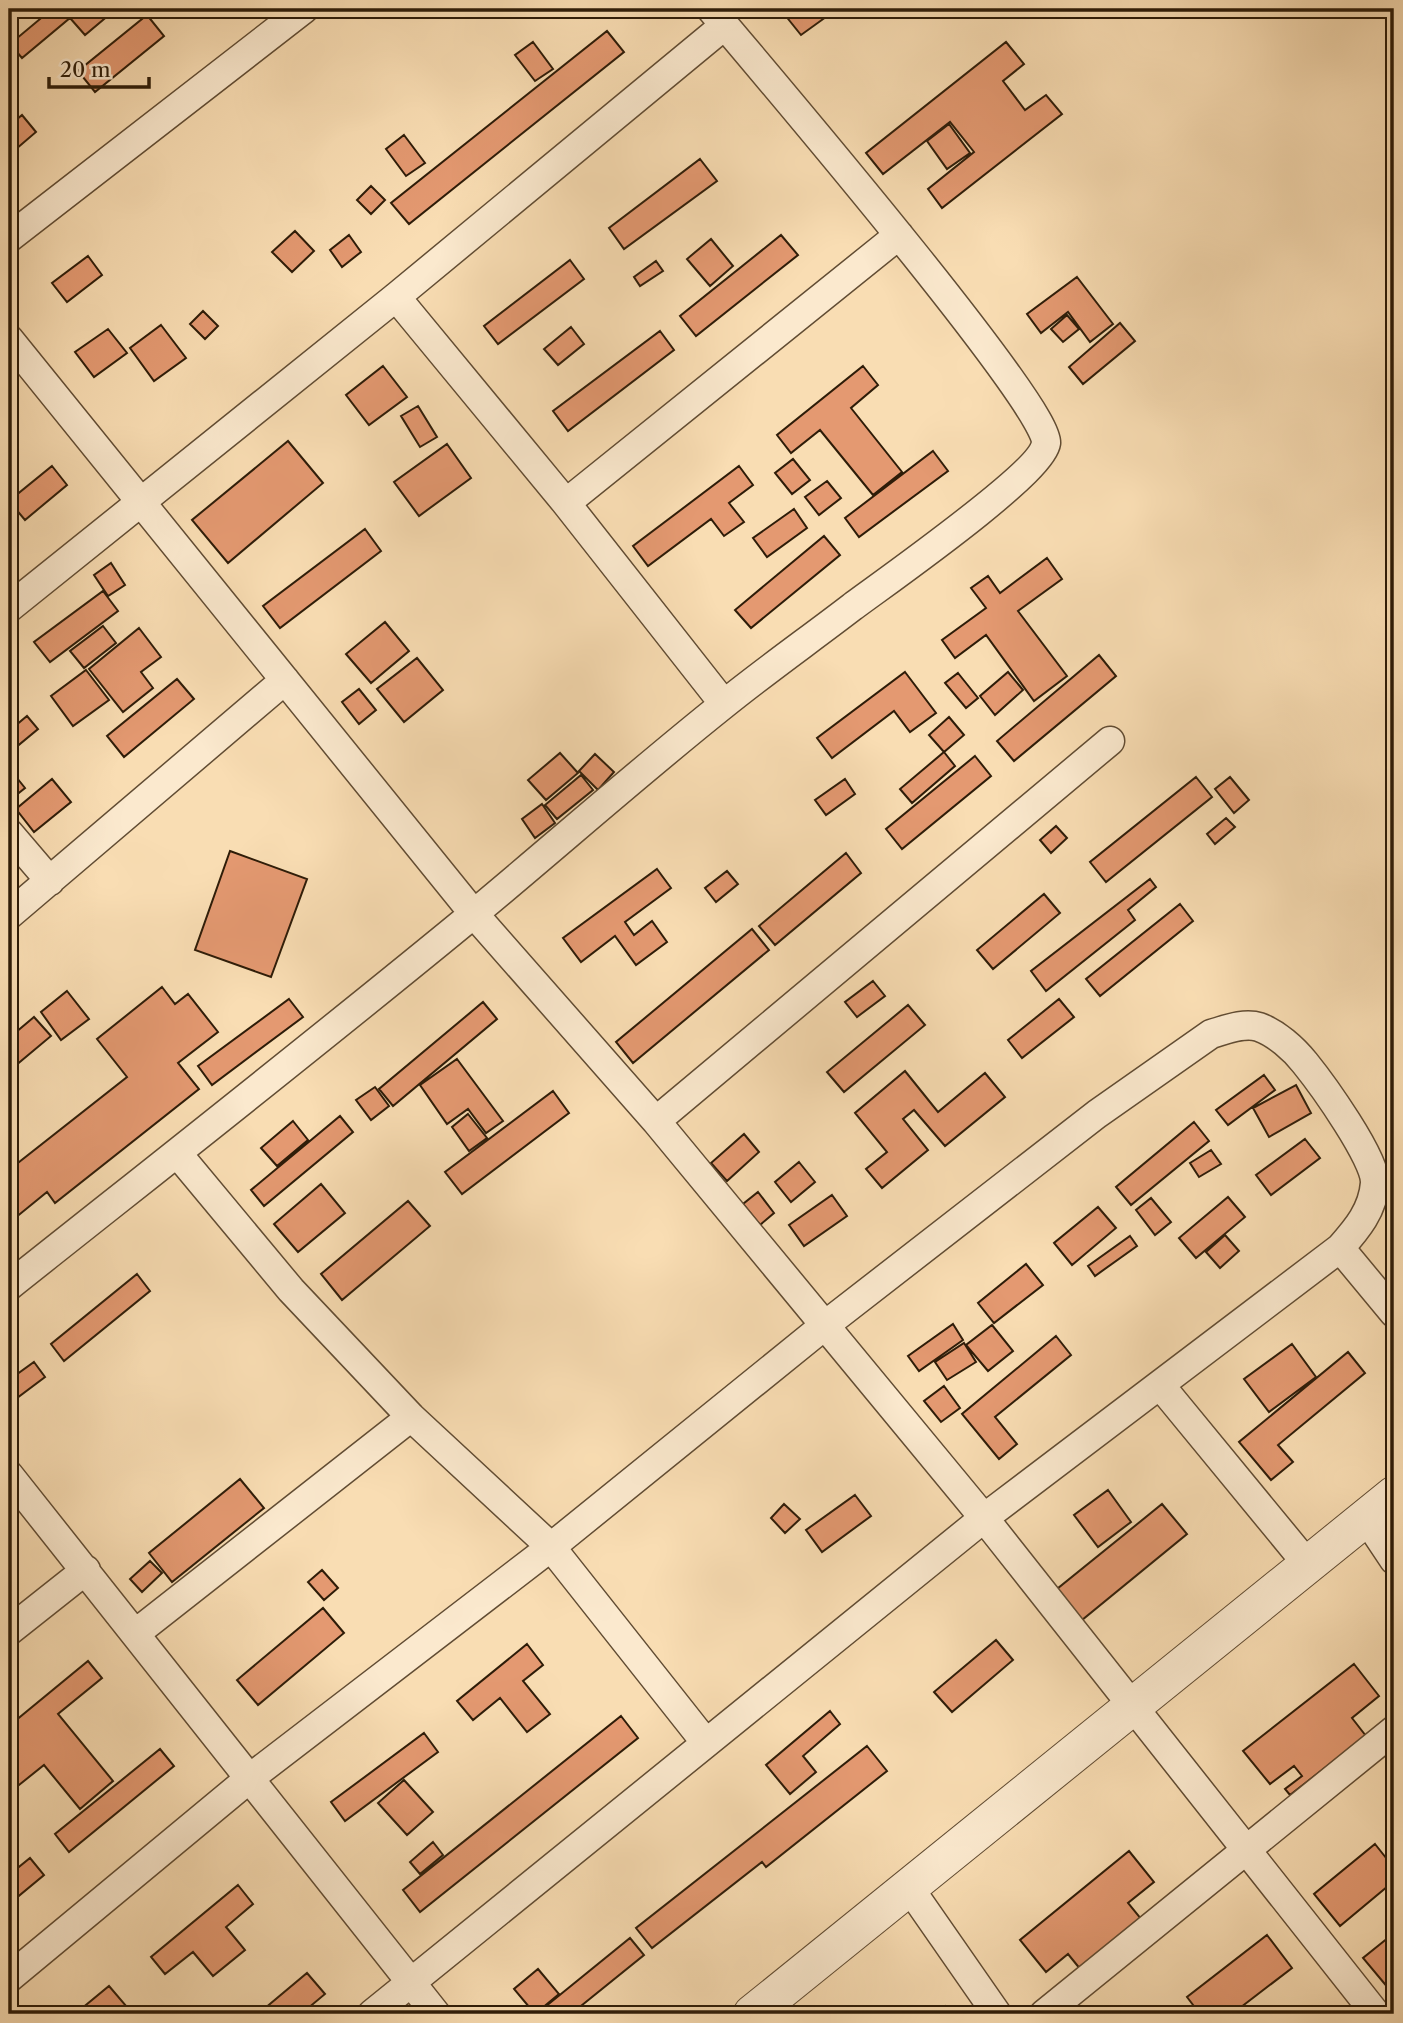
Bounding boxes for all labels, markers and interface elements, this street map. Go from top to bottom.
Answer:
scale bar [49,46,149,90]
text: 20 m [60,57,111,82]

